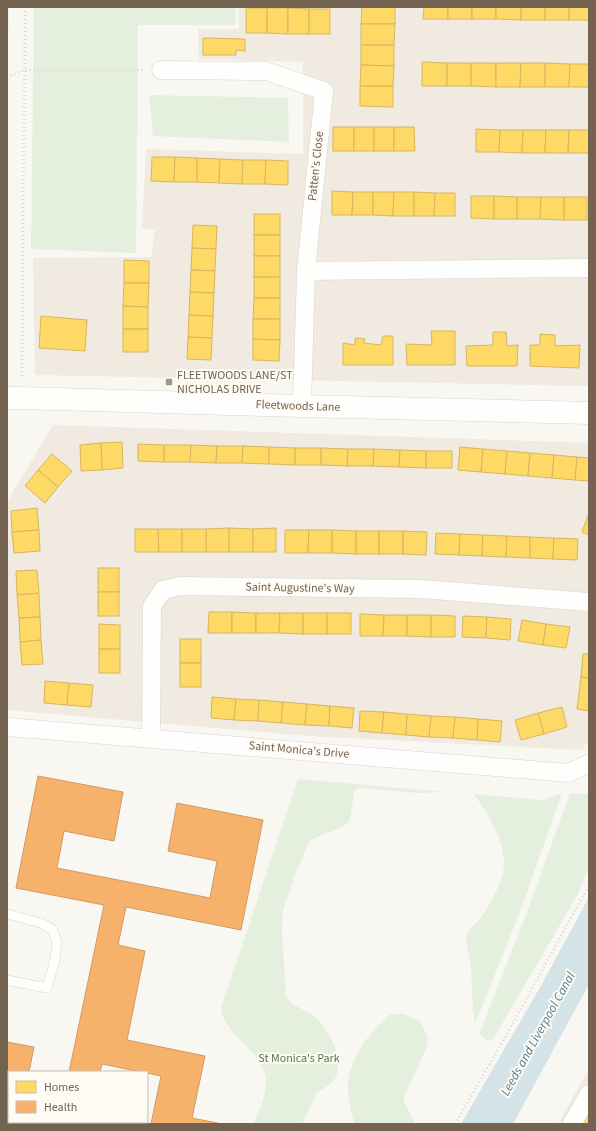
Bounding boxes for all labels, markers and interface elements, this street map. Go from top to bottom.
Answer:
street label: Patten's Close [304,130,328,202]
place label: FLEETWOODS LANE/ST NICHOLAS DRIVE [177,367,293,398]
marker: FLEETWOODS LANE/ST NICHOLAS DRIVE [164,377,174,387]
street label: Fleetwoods Lane [255,396,341,416]
street label: Saint Augustine's Way [245,579,355,597]
street label: Saint Monica's Drive [248,737,350,763]
water label: Leeds and Liverpool Canal [496,968,580,1099]
park label: St Monica's Park [258,1050,340,1067]
legend [8,1071,148,1123]
text: Homes [44,1079,79,1096]
text: Health [44,1099,77,1116]

